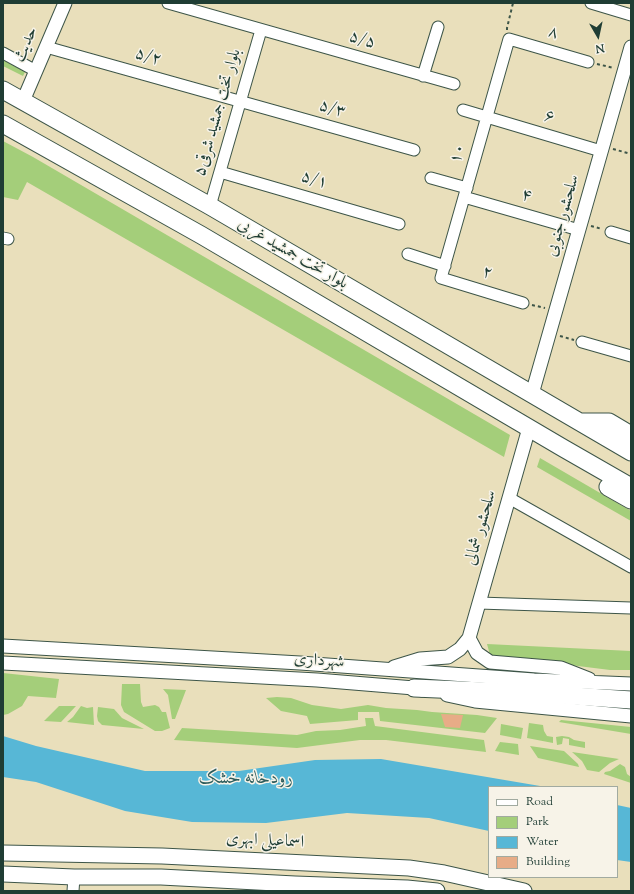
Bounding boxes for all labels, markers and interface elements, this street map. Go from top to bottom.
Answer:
north arrow [578,16,618,56]
street label: ۸ [545,23,561,45]
street label: حدیث [10,24,44,66]
street label: ۵/۵ [346,27,378,55]
text: N [594,39,605,56]
street label: ۵/۲ [132,44,164,72]
street label: بلوار تخت جمشید شرقی۵ [191,47,247,179]
street label: ۵/۳ [316,96,348,124]
street label: ۶ [541,107,557,129]
street label: ۱۰ [446,142,472,166]
street label: ۵/۱ [298,167,330,195]
street label: سلحشور جنوبی [543,173,585,259]
street label: ۴ [518,186,534,208]
street label: بلوار تخت جمشید غربی [233,215,351,295]
street label: ۲ [479,263,495,285]
street label: سلحشور شمالی [462,488,502,568]
street label: شهرداری [293,650,345,674]
water label: رودخانه خشک [199,769,293,791]
legend [488,786,618,878]
text: Road [526,793,553,811]
text: Park [526,813,549,831]
street label: اسماعیلی ابهری [225,830,305,854]
text: Water [526,833,558,851]
text: Building [526,853,570,871]

